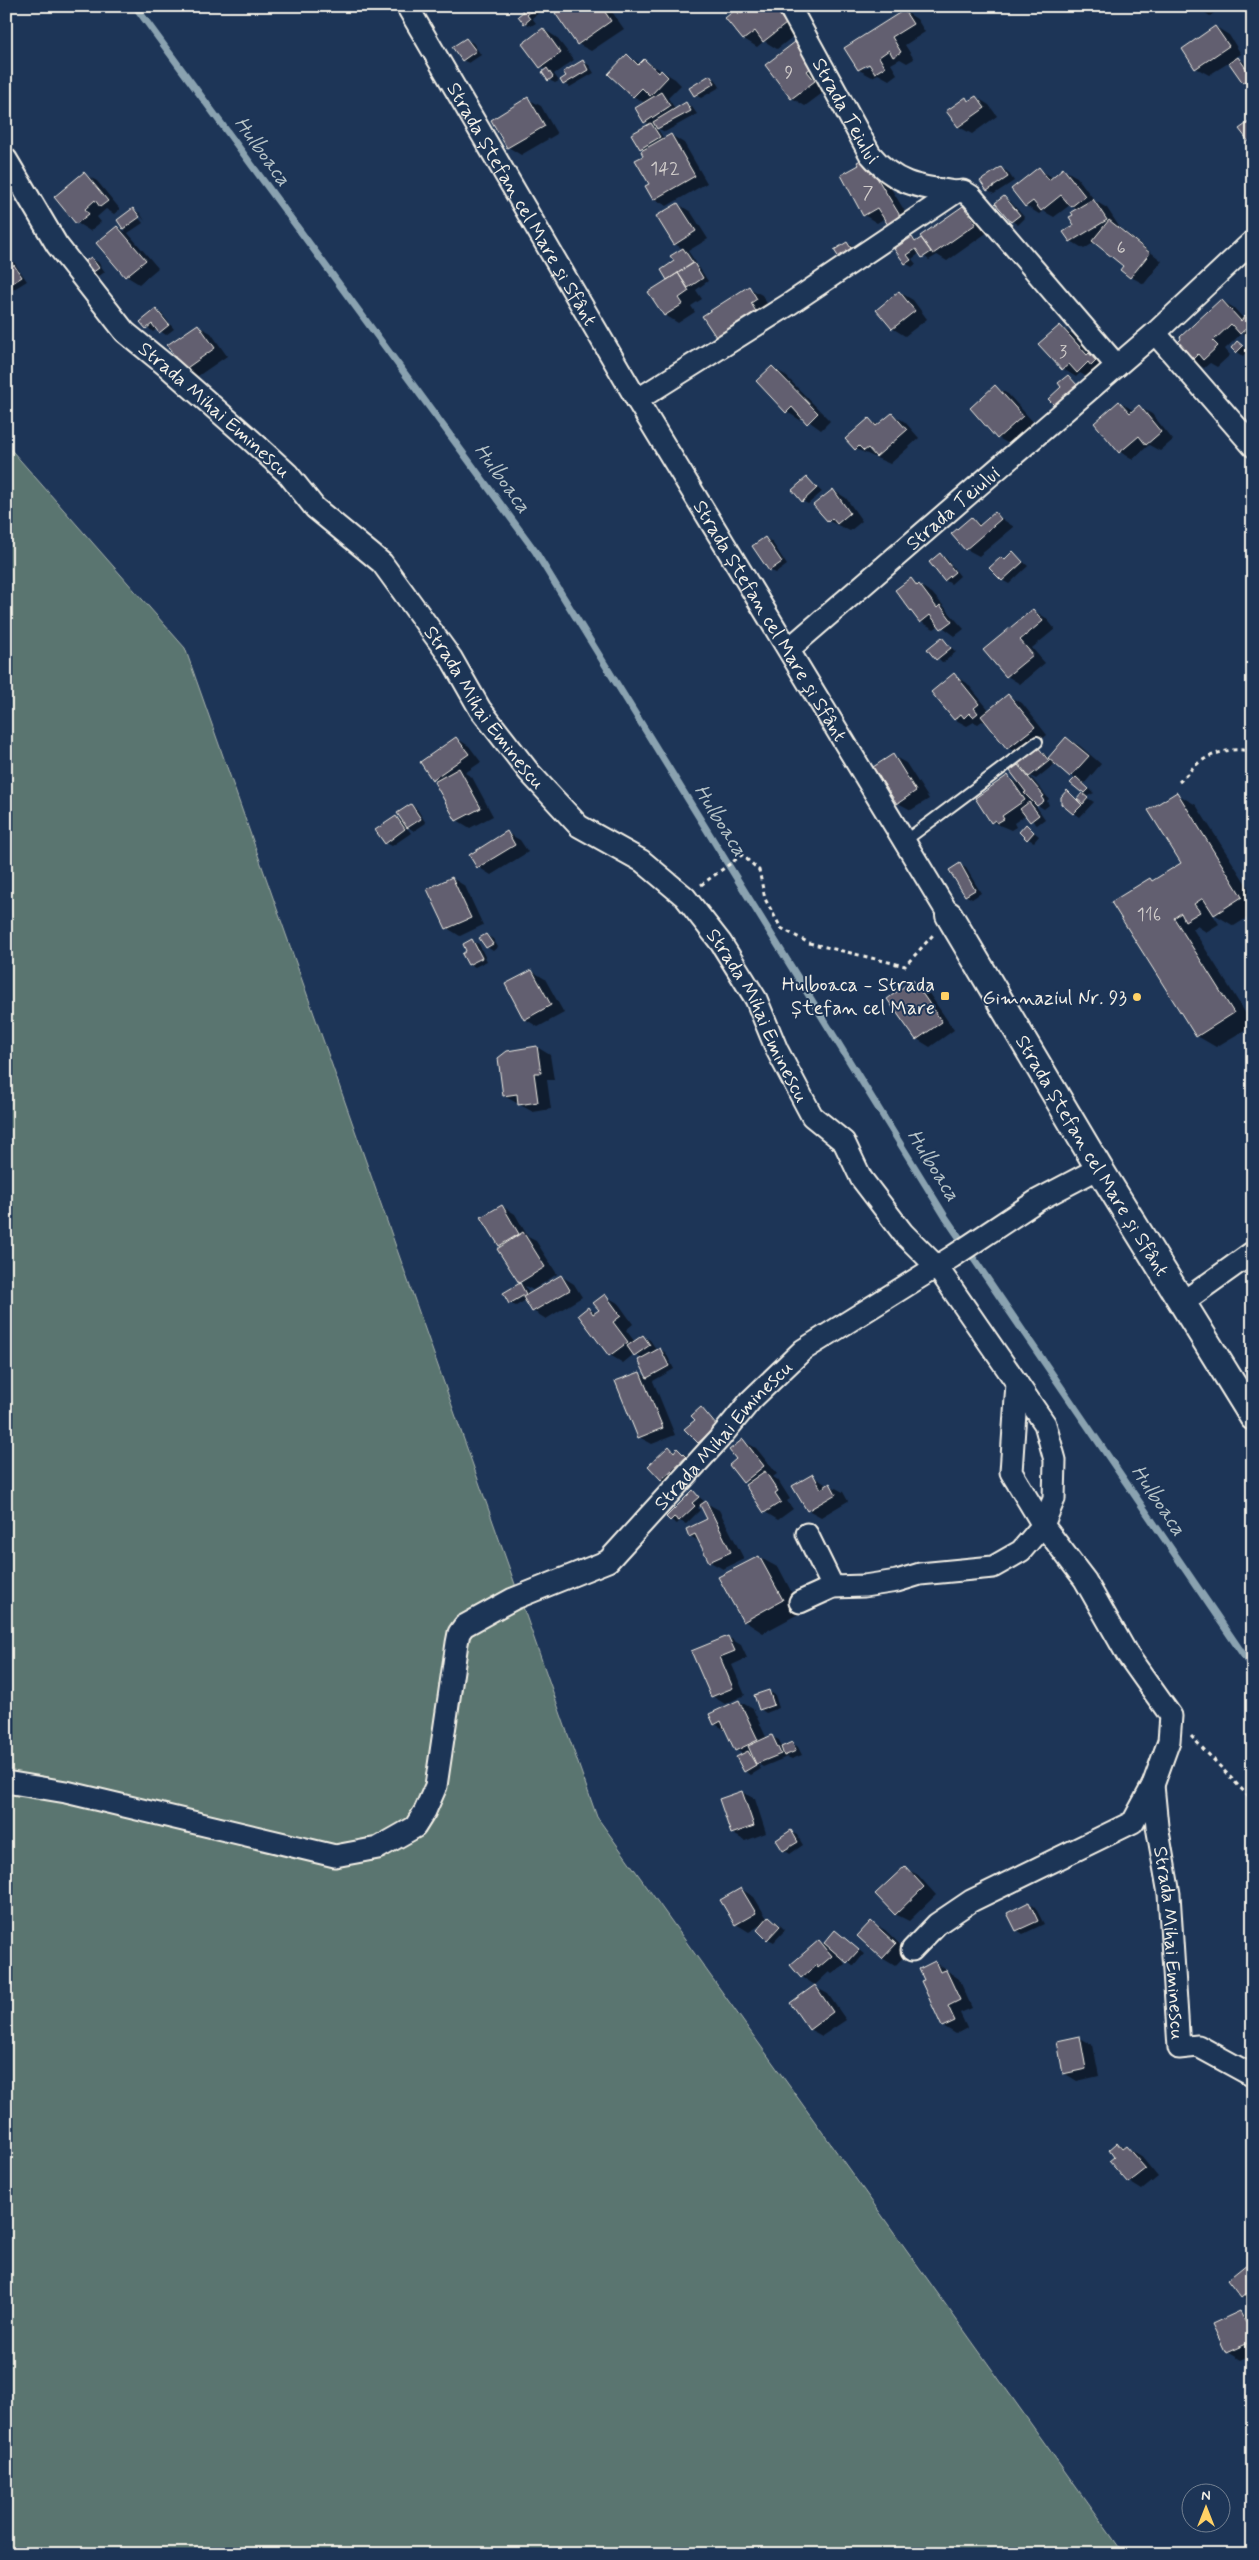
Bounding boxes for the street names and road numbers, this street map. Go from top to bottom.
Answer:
street label: Strada Teiului [805,53,885,171]
street label: Strada Ștefan cel Mare și Sfânt [439,78,603,331]
street label: Strada Mihai Eminescu [132,336,296,485]
street label: Strada Teiului [901,461,1006,557]
street label: Strada Ștefan cel Mare și Sfânt [686,496,853,747]
street label: Strada Mihai Eminescu [417,621,550,796]
street label: Strada Mihai Eminescu [699,923,814,1108]
street label: Strada Ștefan cel Mare și Sfânt [1008,1030,1175,1282]
street label: Strada Mihai Eminescu [648,1355,799,1517]
street label: Strada Mihai Eminescu [1146,1844,1190,2041]

